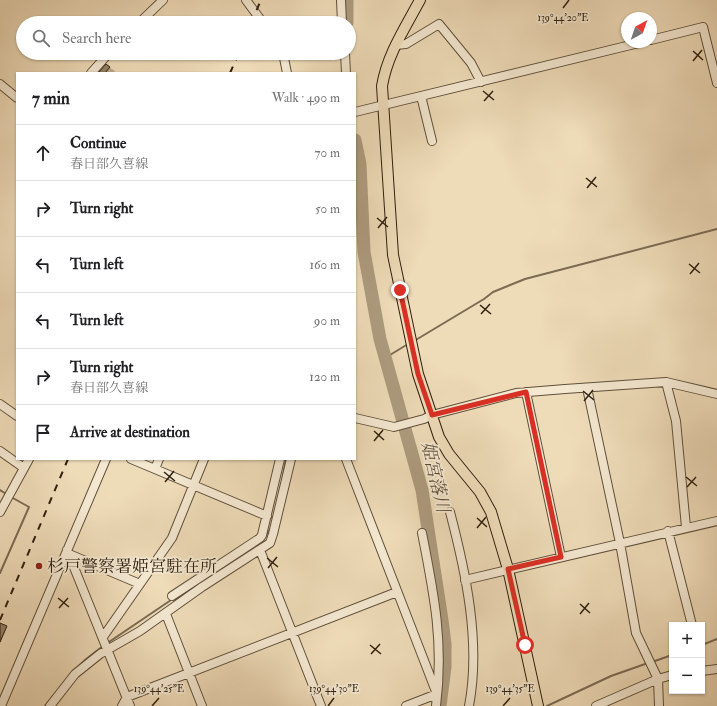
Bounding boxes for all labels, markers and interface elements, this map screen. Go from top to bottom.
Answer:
text: 139°44'20"E [537,12,589,24]
north arrow [621,12,657,48]
search box [16,16,356,60]
icon: search [30,27,52,49]
text: Search here [62,29,131,48]
text: 7 min [32,88,70,109]
text: Walk · 490 m [272,90,340,106]
text: Continue [70,134,126,153]
icon: ahead [32,142,54,164]
text: 70 m [315,145,340,161]
text: 春日部久喜線 [70,156,148,172]
icon: right [32,198,54,220]
text: Turn right [70,199,133,218]
text: 50 m [315,201,340,217]
icon: left [32,254,54,276]
text: Turn left [70,255,124,274]
text: 160 m [309,257,340,273]
route end [391,281,409,299]
icon: left [32,310,54,332]
text: Turn left [70,311,124,330]
text: 90 m [314,313,340,329]
text: Turn right [70,358,133,377]
icon: right [32,366,54,388]
text: 120 m [309,369,340,385]
text: 春日部久喜線 [70,380,148,396]
icon: arrive [32,422,54,444]
text: Arrive at destination [70,423,190,442]
water label: 姫宮落川 [416,439,455,517]
place label: 杉戸警察署姫宮駐在所 [47,556,217,577]
marker: 杉戸警察署姫宮駐在所 [34,561,44,571]
map controls [669,622,705,694]
button: + [669,622,705,658]
route start [516,636,534,654]
button: − [669,658,705,694]
text: 139°44'25"E [134,683,184,695]
text: 139°44'30"E [309,683,359,695]
text: 139°44'35"E [485,683,535,695]

